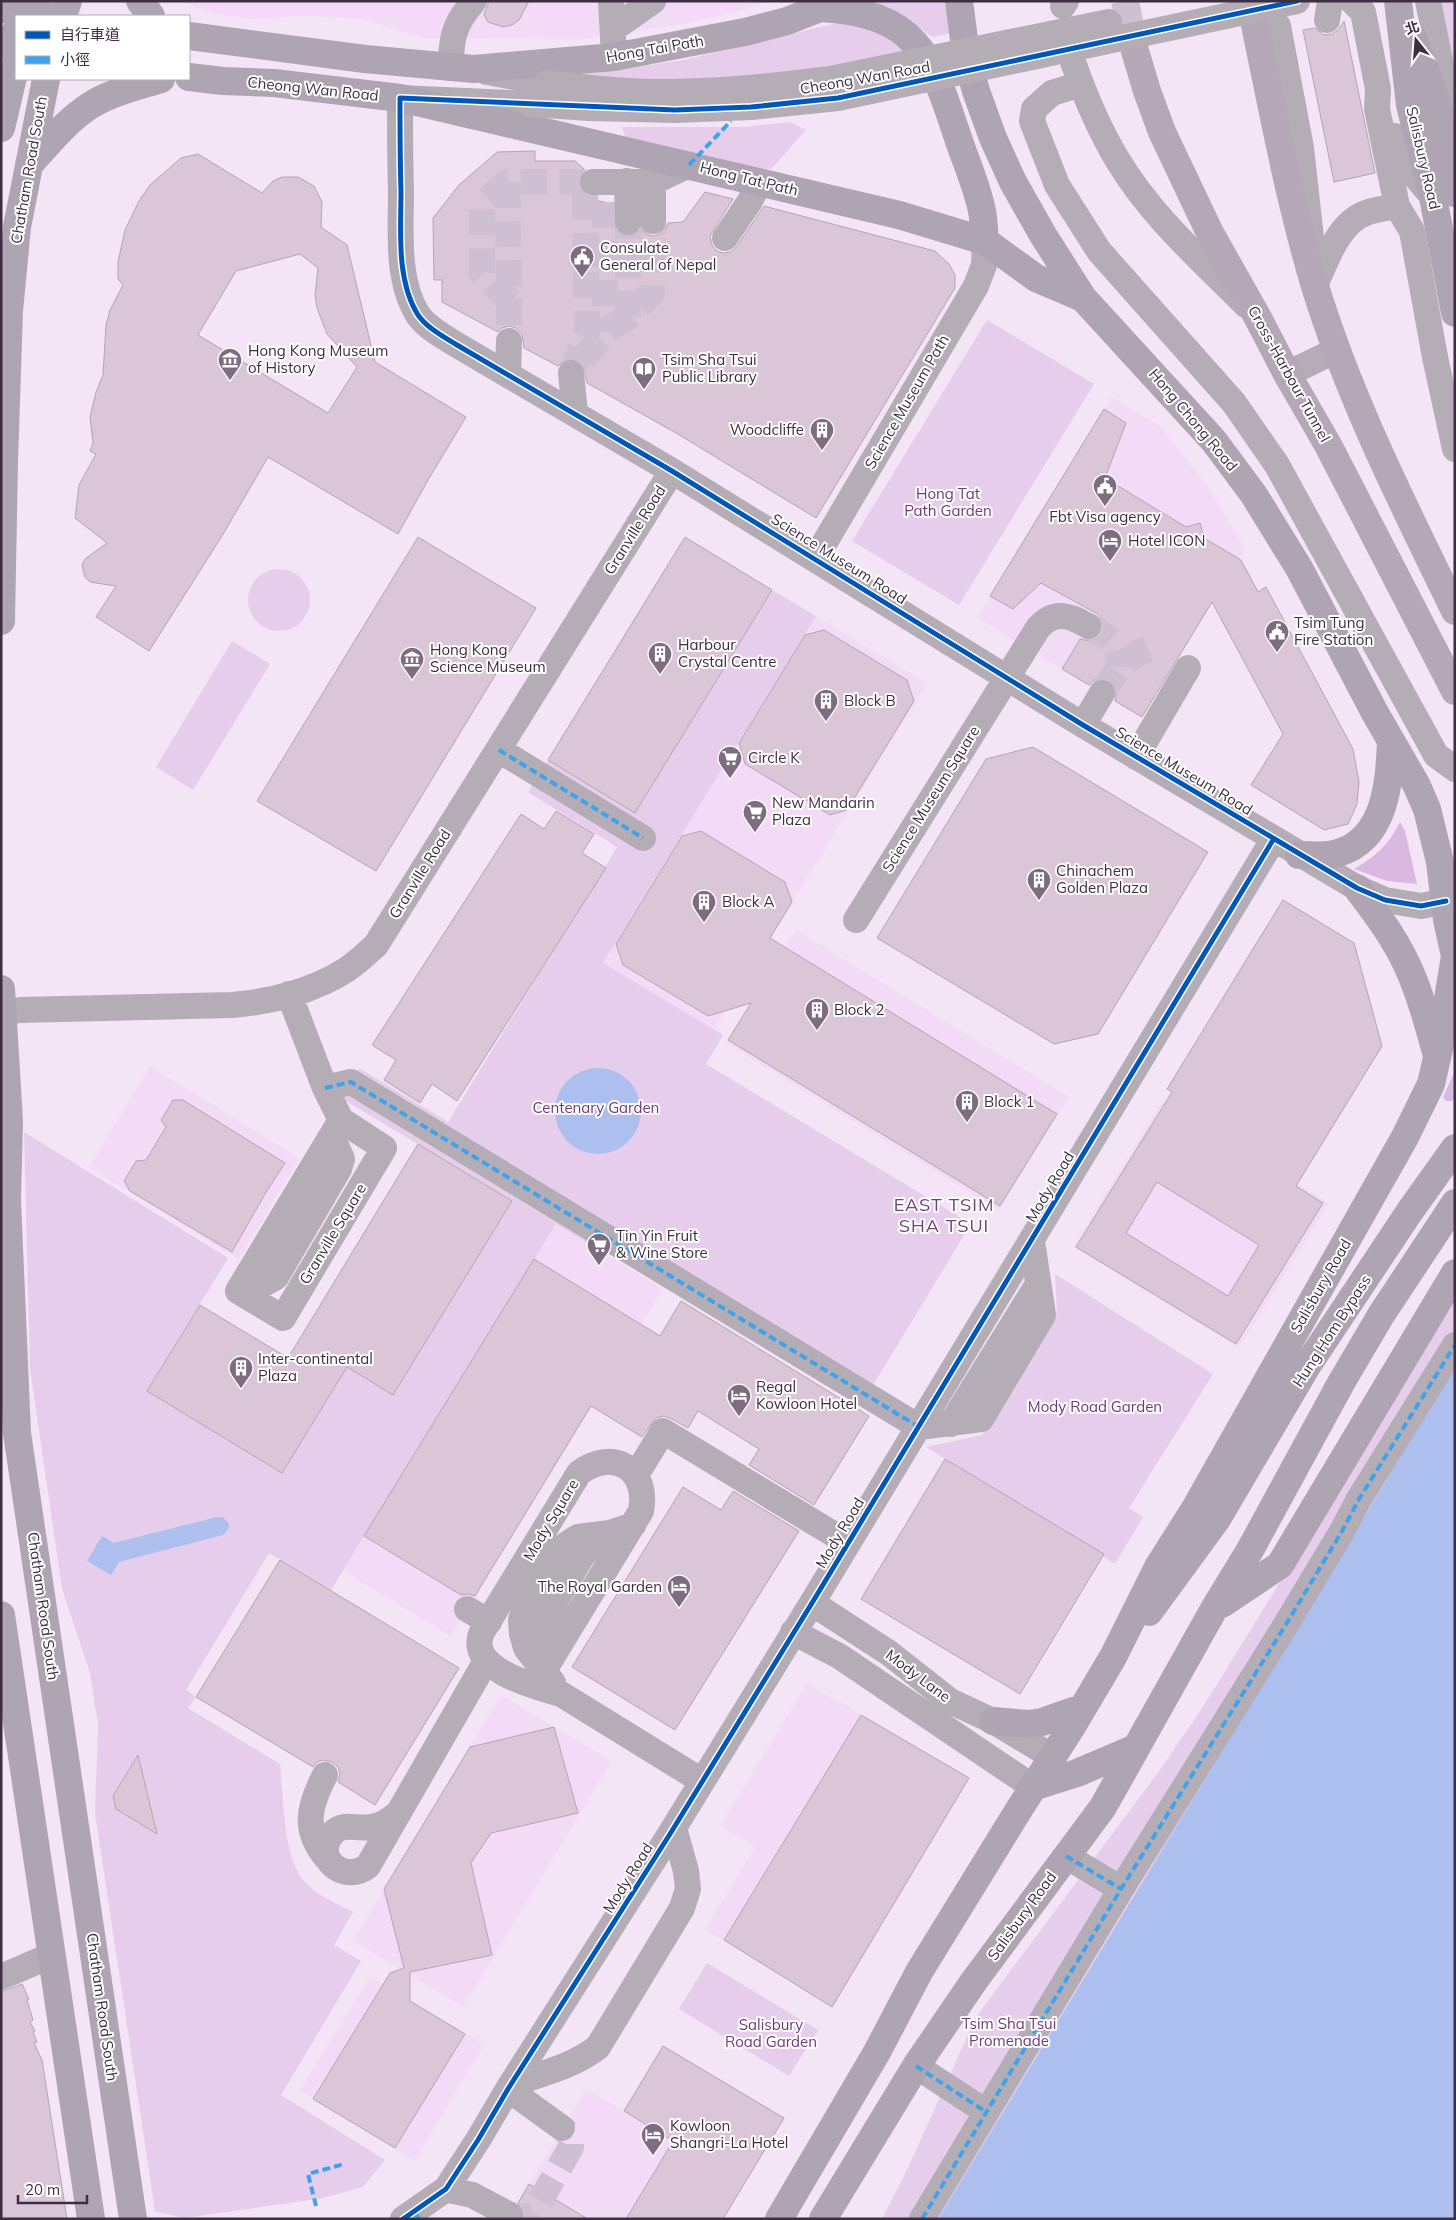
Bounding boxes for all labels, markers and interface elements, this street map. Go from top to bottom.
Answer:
legend [15,15,190,80]
north arrow [1391,15,1441,65]
text: 北 [1403,17,1422,38]
text: 自行車道 [60,25,120,44]
street label: Hong Tai Path [605,31,705,66]
text: 小徑 [60,50,90,69]
street label: Cheong Wan Road [798,57,931,98]
street label: Cheong Wan Road [247,72,380,105]
street label: Chatham Road South [6,95,51,245]
street label: Salisbury Road [1402,105,1445,211]
street label: Hong Tat Path [698,157,800,200]
place label: Consulate General of Nepal [600,238,716,274]
public building icon: Consulate General of Nepal [569,244,595,278]
street label: Cross-Harbour Tunnel [1244,302,1335,445]
street label: Science Museum Path [860,331,953,472]
place label: Hong Kong Museum of History [248,341,388,377]
museum icon: Hong Kong Museum of History [217,347,243,381]
place label: Tsim Sha Tsui Public Library [662,350,757,386]
library icon: Tsim Sha Tsui Public Library [631,356,657,390]
street label: Hong Chong Road [1145,365,1242,475]
building icon: Woodcliffe [809,417,835,451]
place label: Woodcliffe [730,420,804,439]
public building icon: Fbt Visa agency [1092,473,1118,507]
street label: Granville Road [600,482,670,578]
park label: Hong Tat Path Garden [904,484,992,520]
place label: Fbt Visa agency [1049,507,1161,526]
street label: Science Museum Road [768,509,911,608]
hotel icon: Hotel ICON [1097,528,1123,562]
place label: Hotel ICON [1128,531,1205,550]
place label: Tsim Tung Fire Station [1294,613,1373,649]
public building icon: Tsim Tung Fire Station [1264,619,1290,653]
place label: Harbour Crystal Centre [678,635,777,671]
place label: Hong Kong Science Museum [430,640,546,676]
building icon: Harbour Crystal Centre [647,641,673,675]
museum icon: Hong Kong Science Museum [399,646,425,680]
building icon: Block B [813,688,839,722]
place label: Block B [844,691,896,710]
street label: Science Museum Square [878,722,983,875]
street label: Science Museum Road [1112,722,1256,819]
supermarket icon: Circle K [717,745,743,779]
place label: Circle K [748,748,800,767]
place label: New Mandarin Plaza [772,793,875,829]
supermarket icon: New Mandarin Plaza [742,799,768,833]
street label: Granville Road [385,826,455,922]
place label: Chinachem Golden Plaza [1056,861,1148,897]
building icon: Chinachem Golden Plaza [1026,867,1052,901]
building icon: Block A [691,889,717,923]
place label: Block A [722,892,774,911]
building icon: Block 2 [804,997,830,1031]
place label: Block 2 [834,1000,884,1019]
building icon: Block 1 [954,1089,980,1123]
place label: Block 1 [984,1092,1034,1111]
park label: Centenary Garden [533,1098,659,1117]
street label: Mody Road [1021,1148,1078,1226]
street label: Granville Square [295,1180,370,1288]
district label: EAST TSIM SHA TSUI [894,1193,994,1237]
place label: Tin Yin Fruit & Wine Store [616,1226,708,1262]
supermarket icon: Tin Yin Fruit & Wine Store [586,1232,612,1266]
street label: Salisbury Road [1286,1235,1355,1336]
street label: Hung Hom Bypass [1288,1271,1375,1390]
place label: Inter-continental Plaza [258,1349,373,1385]
building icon: Inter-continental Plaza [228,1355,254,1389]
place label: Regal Kowloon Hotel [756,1377,857,1413]
hotel icon: Regal Kowloon Hotel [726,1383,752,1417]
park label: Mody Road Garden [1028,1397,1162,1416]
street label: Mody Square [519,1475,582,1564]
street label: Mody Road [811,1494,868,1572]
street label: Chatham Road South [24,1531,63,1681]
hotel icon: The Royal Garden [666,1574,692,1608]
place label: The Royal Garden [538,1577,662,1596]
street label: Mody Lane [882,1645,955,1706]
street label: Mody Road [599,1839,657,1916]
street label: Salisbury Road [983,1868,1060,1964]
street label: Chatham Road South [83,1932,122,2082]
park label: Tsim Sha Tsui Promenade [962,2014,1056,2050]
park label: Salisbury Road Garden [725,2015,817,2051]
place label: Kowloon Shangri-La Hotel [670,2116,788,2152]
hotel icon: Kowloon Shangri-La Hotel [640,2122,666,2156]
scale bar [18,2172,86,2204]
text: 20 m [25,2180,60,2199]

